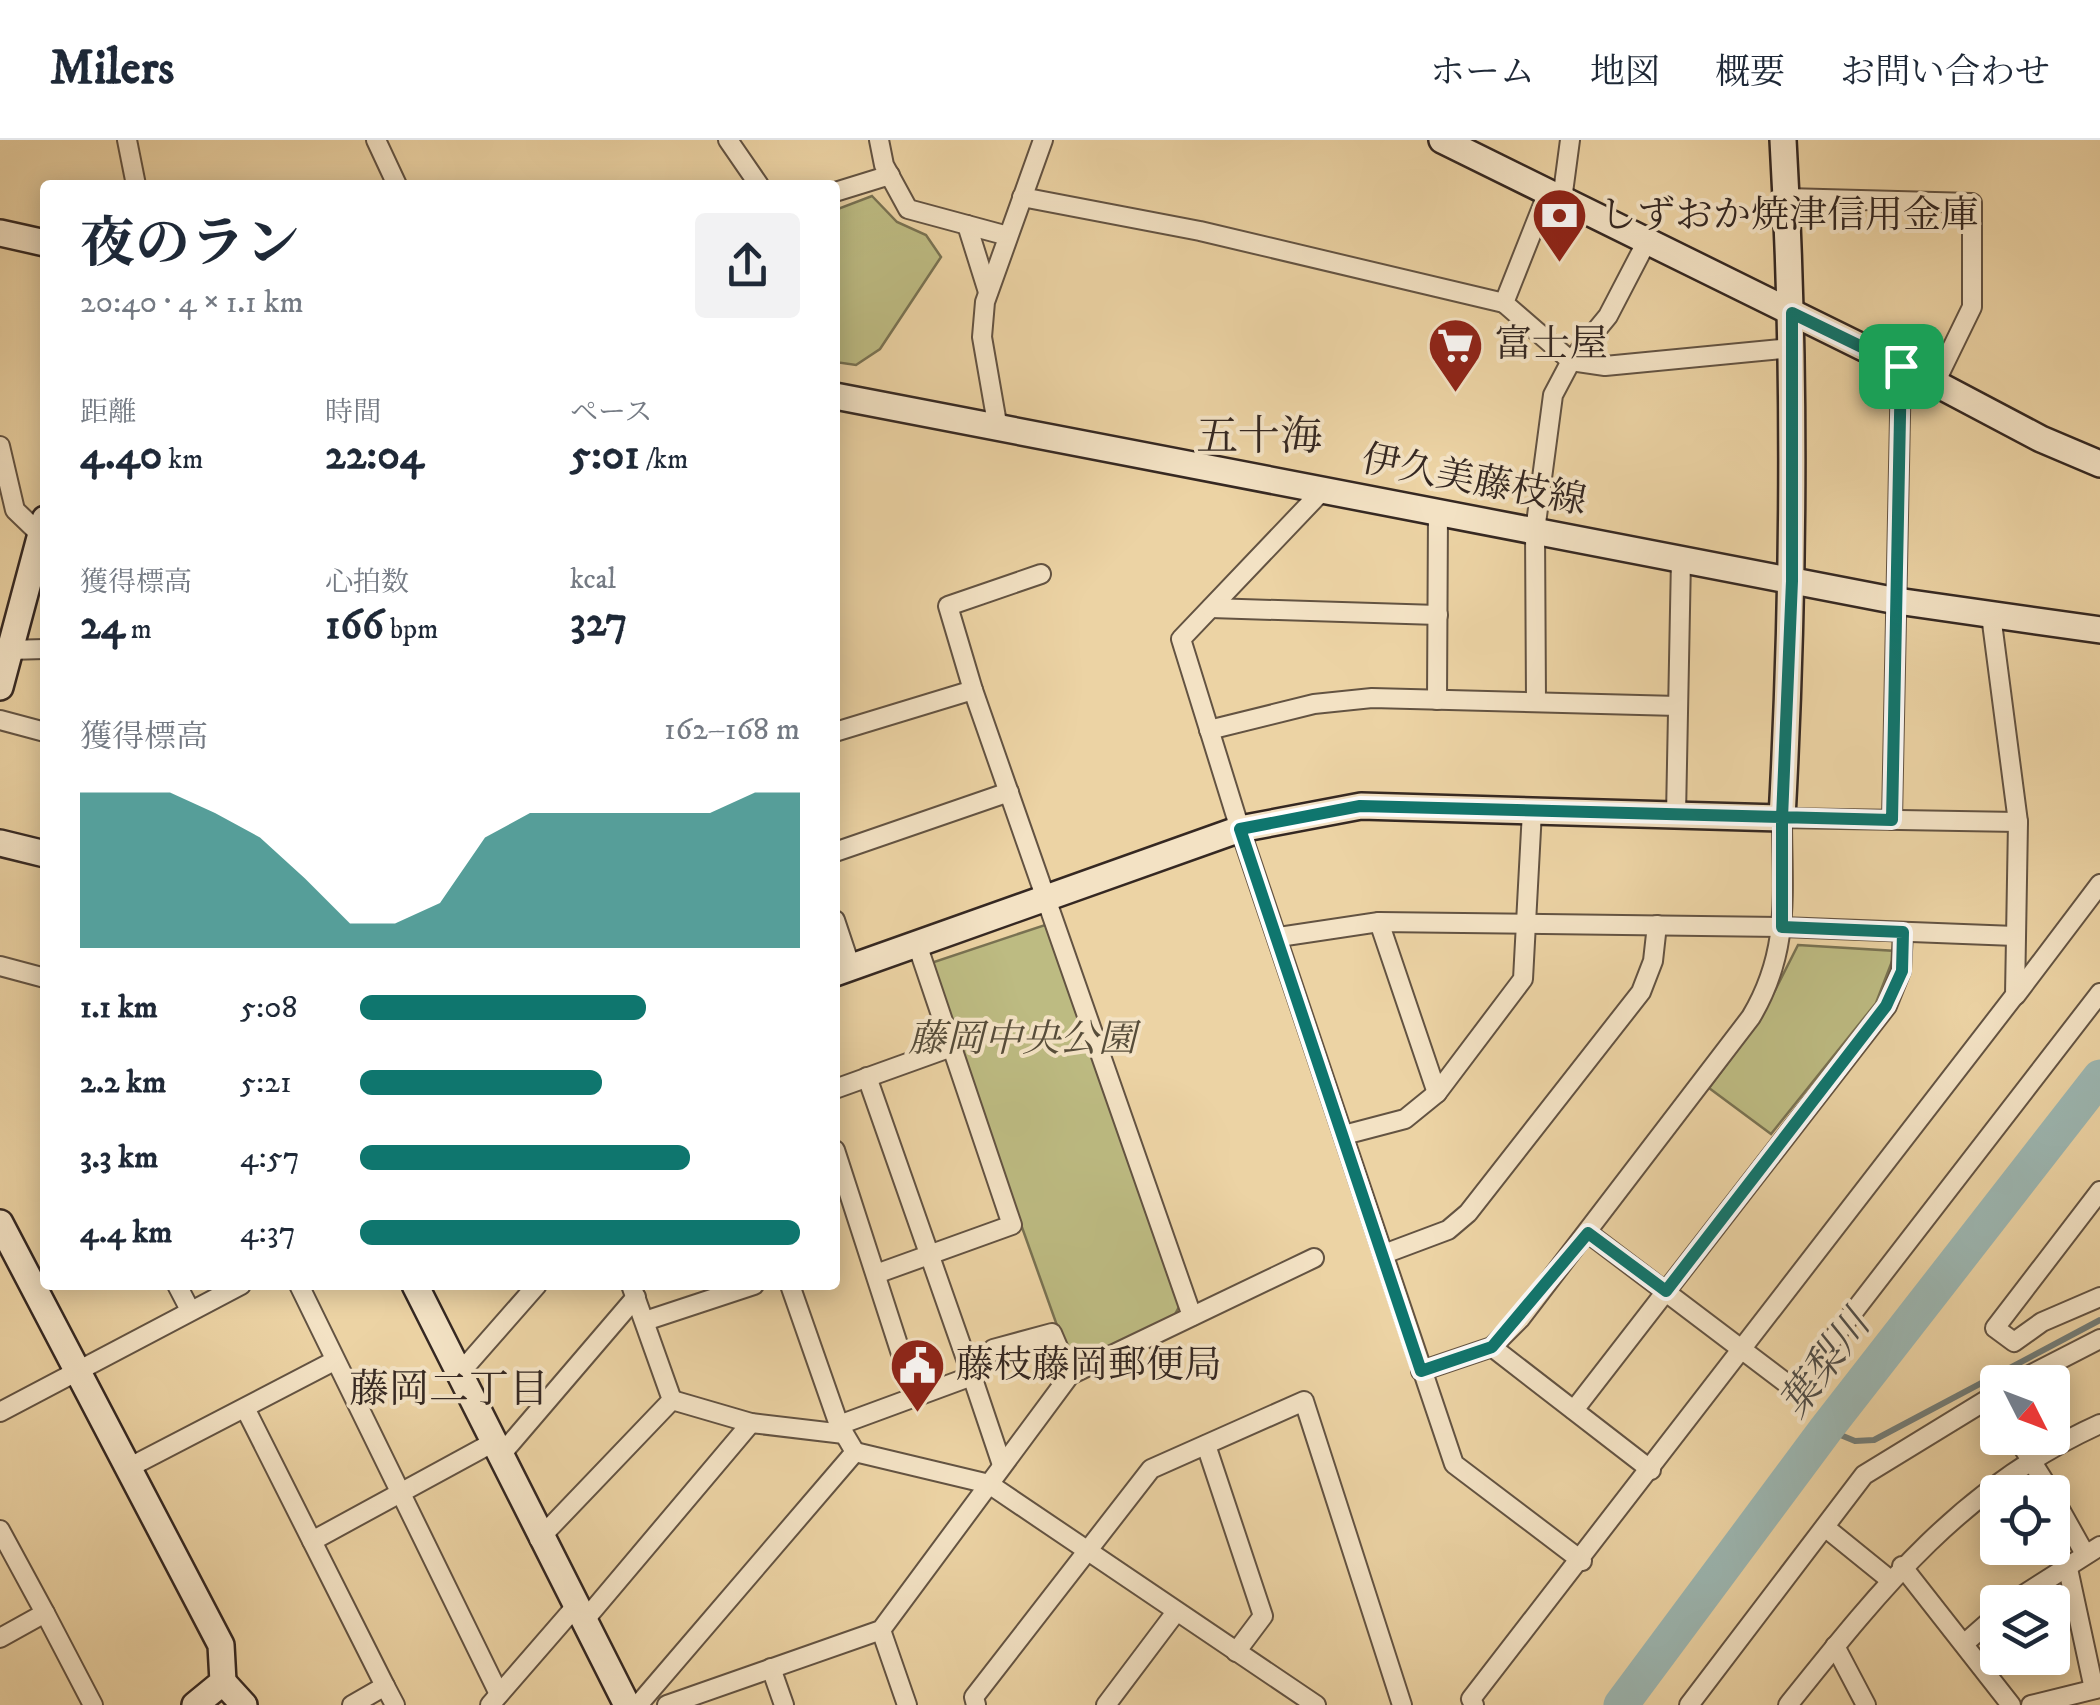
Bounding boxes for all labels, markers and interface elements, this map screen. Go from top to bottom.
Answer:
text: Milers [50,39,174,99]
text: ホーム [1430,51,1535,95]
text: 地図 [1590,51,1660,95]
text: 概要 [1715,51,1785,95]
text: お問い合わせ [1840,51,2050,95]
bank icon: しずおか焼津信用金庫 [1530,186,1590,265]
place label: しずおか焼津信用金庫 [1599,192,1979,240]
text: 夜のラン [80,211,300,280]
button: share [695,213,800,318]
text: 20:40 · 4 × 1.1 km [80,283,304,323]
supermarket icon: 富士屋 [1425,315,1485,394]
place label: 富士屋 [1494,321,1608,369]
pin [1859,324,1944,409]
icon: arrive [1874,339,1929,394]
text: 距離 [80,395,136,430]
text: 時間 [325,395,381,430]
text: ペース [570,395,653,430]
district label: 五十海 [1196,412,1322,464]
text: 4.40 [80,430,162,482]
text: 22:04 [325,430,424,482]
text: 5:01 [570,430,640,482]
street label: 伊久美藤枝線 [1358,436,1590,526]
text: km [162,442,203,477]
text: /km [640,442,688,477]
text: kcal [570,562,616,597]
text: 獲得標高 [80,565,192,600]
text: 心拍数 [325,565,409,600]
text: 327 [570,597,627,649]
text: 24 [80,600,125,652]
text: 166 [325,600,384,652]
text: m [125,612,152,647]
text: bpm [384,612,438,647]
text: 162–168 m [664,710,800,750]
text: 獲得標高 [80,718,208,758]
text: 1.1 km [80,988,158,1028]
text: 5:08 [240,988,297,1028]
park label: 藤岡中央公園 [908,1016,1142,1064]
text: 2.2 km [80,1063,166,1103]
text: 5:21 [240,1063,292,1103]
text: 3.3 km [80,1138,158,1178]
text: 4:57 [240,1138,300,1178]
text: 4.4 km [80,1213,172,1253]
text: 4:37 [240,1213,296,1253]
water label: 葉梨川 [1770,1299,1884,1428]
public building icon: 藤枝藤岡郵便局 [887,1336,947,1415]
place label: 藤枝藤岡郵便局 [956,1342,1222,1390]
north arrow [1980,1365,2070,1455]
map controls [1980,1365,2070,1675]
district label: 藤岡二丁目 [349,1366,549,1416]
button: locate [1980,1475,2070,1565]
button: layers [1980,1585,2070,1675]

